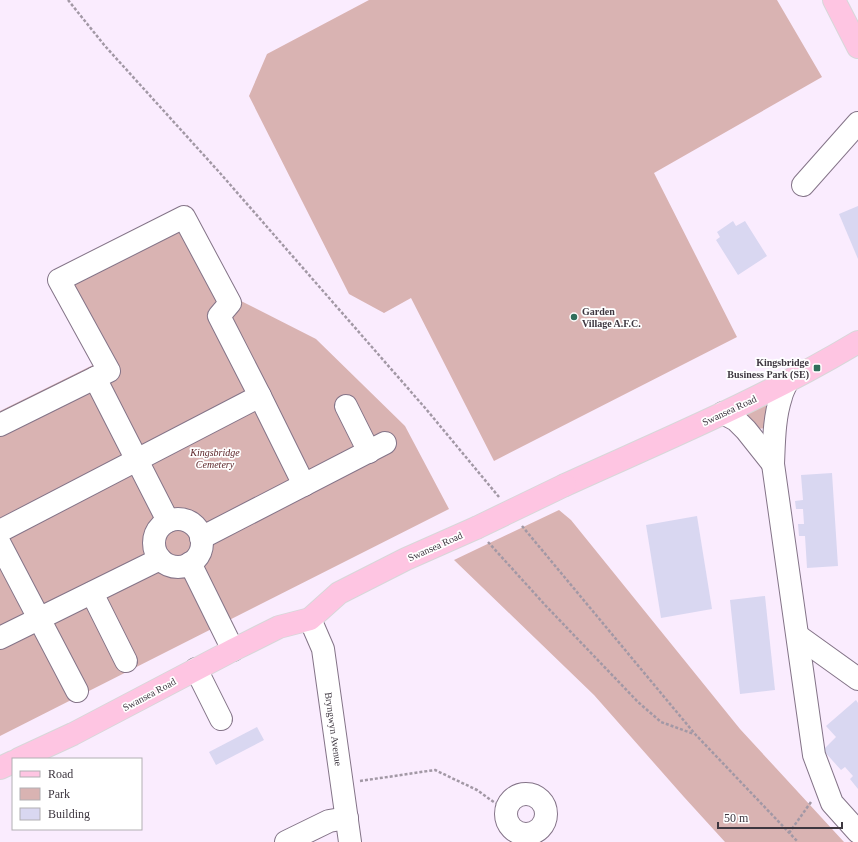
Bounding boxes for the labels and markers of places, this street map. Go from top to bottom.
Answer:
place label: Garden Village A.F.C. [582,306,641,329]
marker: Garden Village A.F.C. [569,312,579,322]
place label: Kingsbridge Business Park (SE) [727,357,810,381]
marker: Kingsbridge Business Park (SE) [812,363,822,373]

